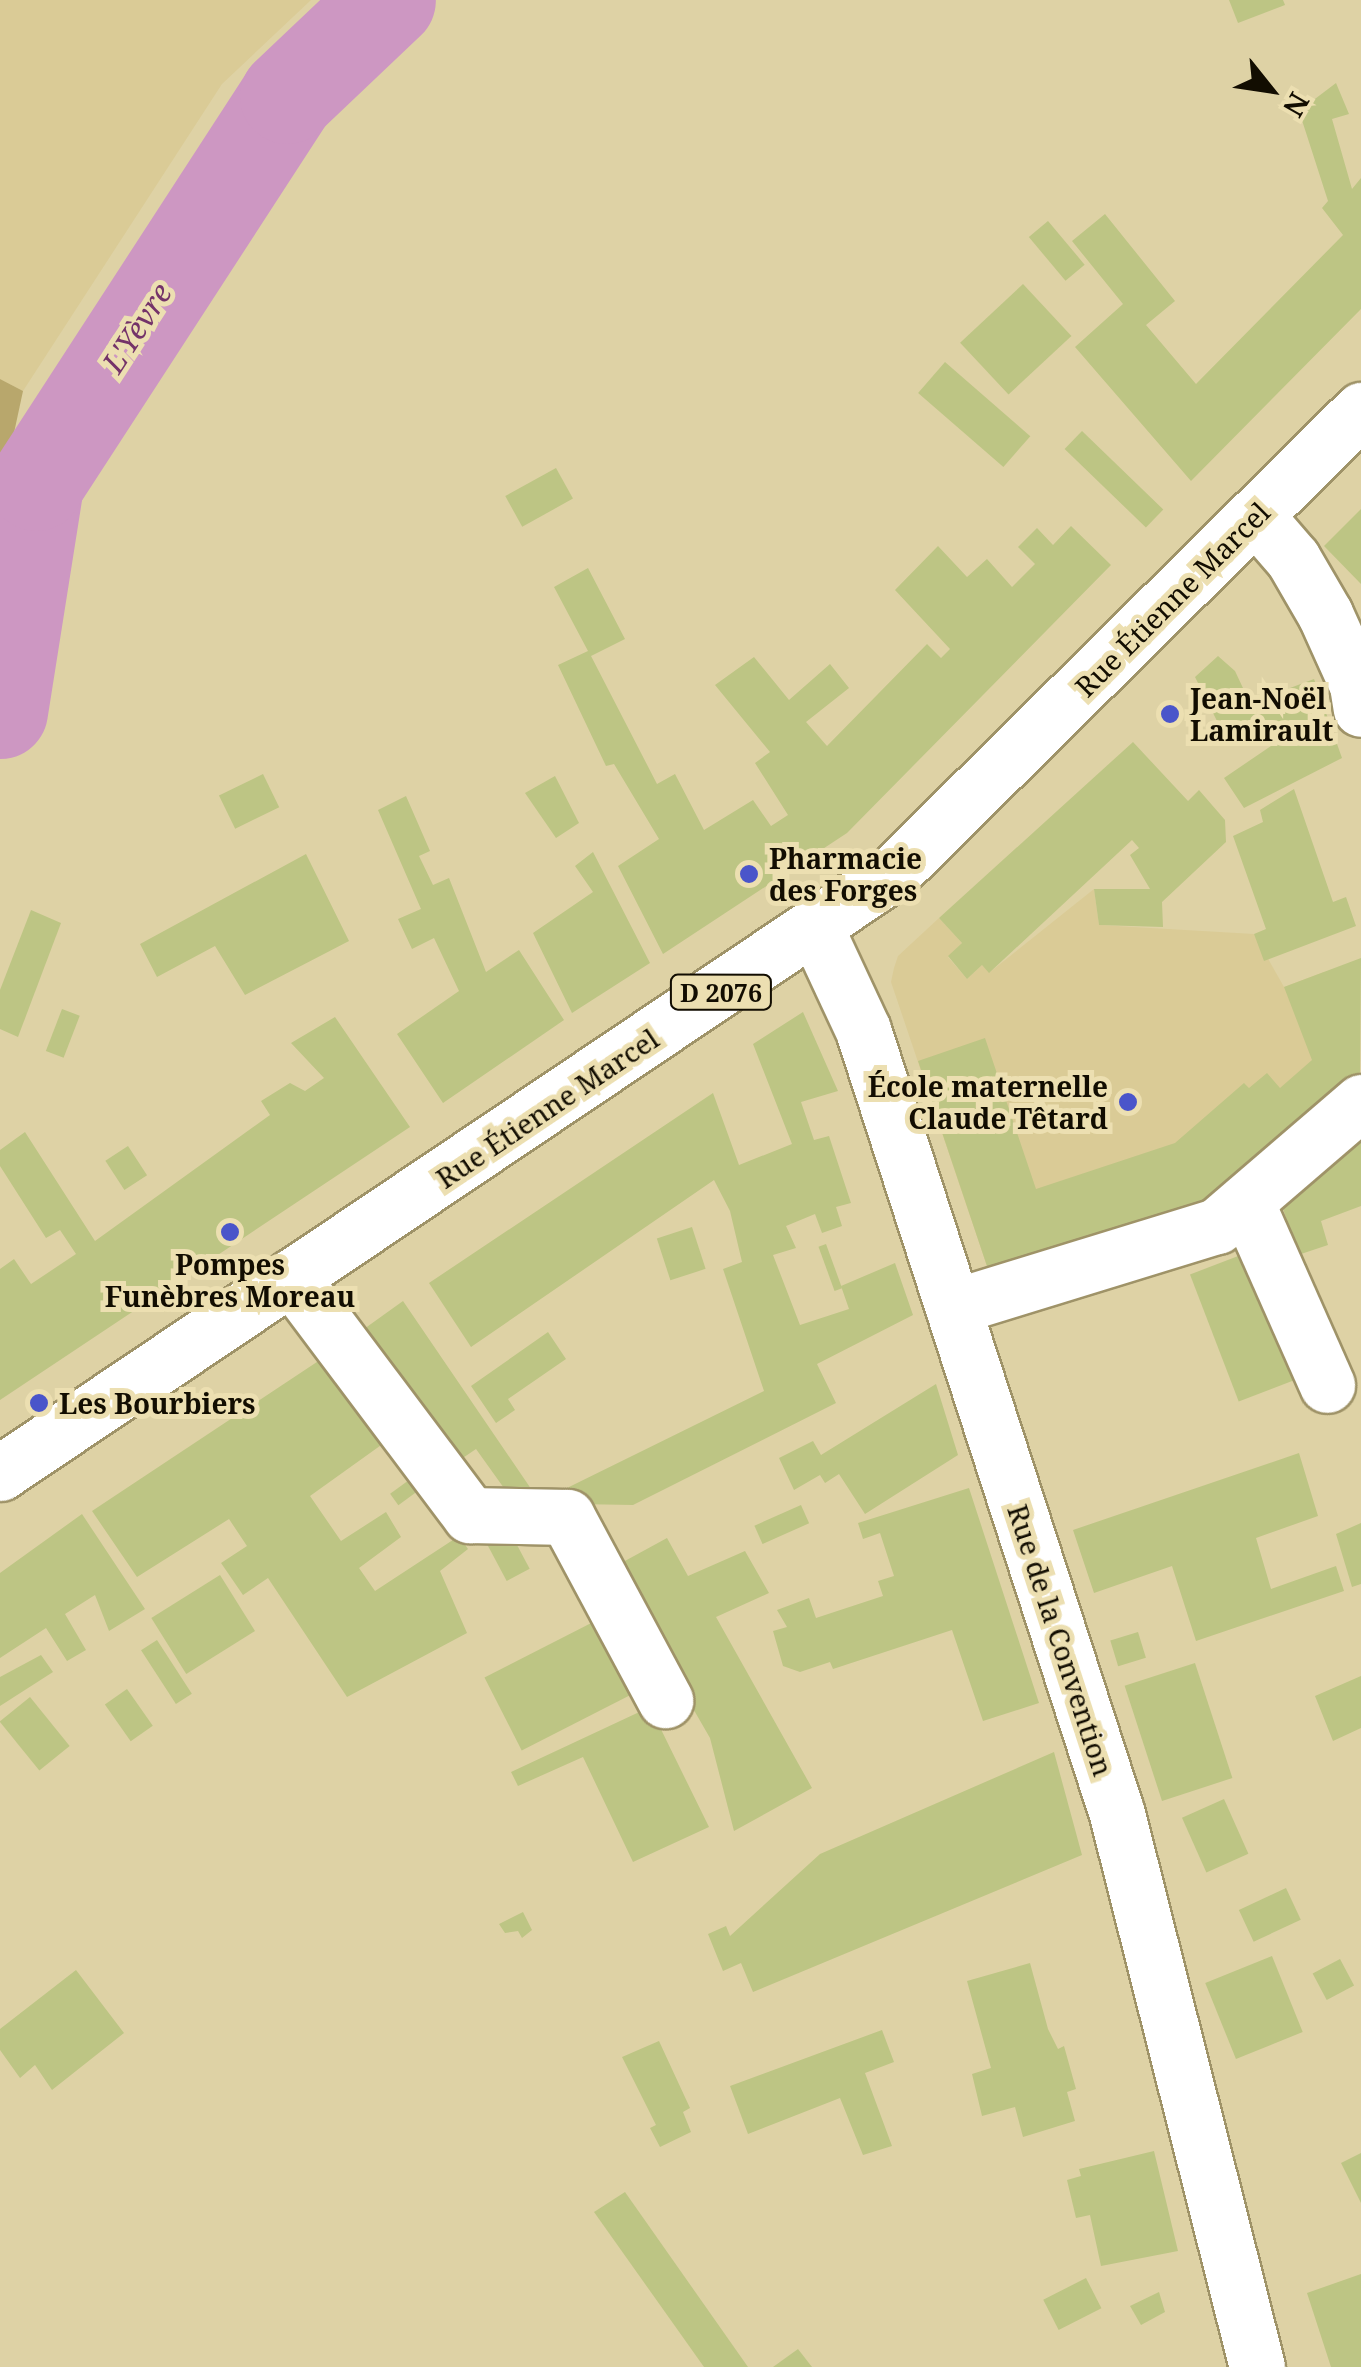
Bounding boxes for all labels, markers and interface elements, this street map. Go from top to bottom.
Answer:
north arrow [1221,40,1321,140]
text: N [1275,86,1319,124]
water label: L'Yèvre [95,277,179,379]
street label: Rue Étienne Marcel [1068,495,1276,703]
place label: Jean-Noël Lamirault [1190,681,1333,747]
marker: Jean-Noël Lamirault [1159,703,1181,725]
place label: Pharmacie des Forges [769,841,922,907]
marker: Pharmacie des Forges [738,863,760,885]
road number: D 2076 [668,972,774,1012]
street label: Rue Étienne Marcel [430,1021,664,1195]
place label: École maternelle Claude Têtard [868,1069,1108,1135]
marker: École maternelle Claude Têtard [1117,1091,1139,1113]
marker: Pompes Funèbres Moreau [219,1221,241,1243]
place label: Pompes Funèbres Moreau [105,1247,355,1313]
place label: Les Bourbiers [59,1386,256,1420]
marker: Les Bourbiers [28,1392,50,1414]
street label: Rue de la Convention [1001,1500,1121,1780]

